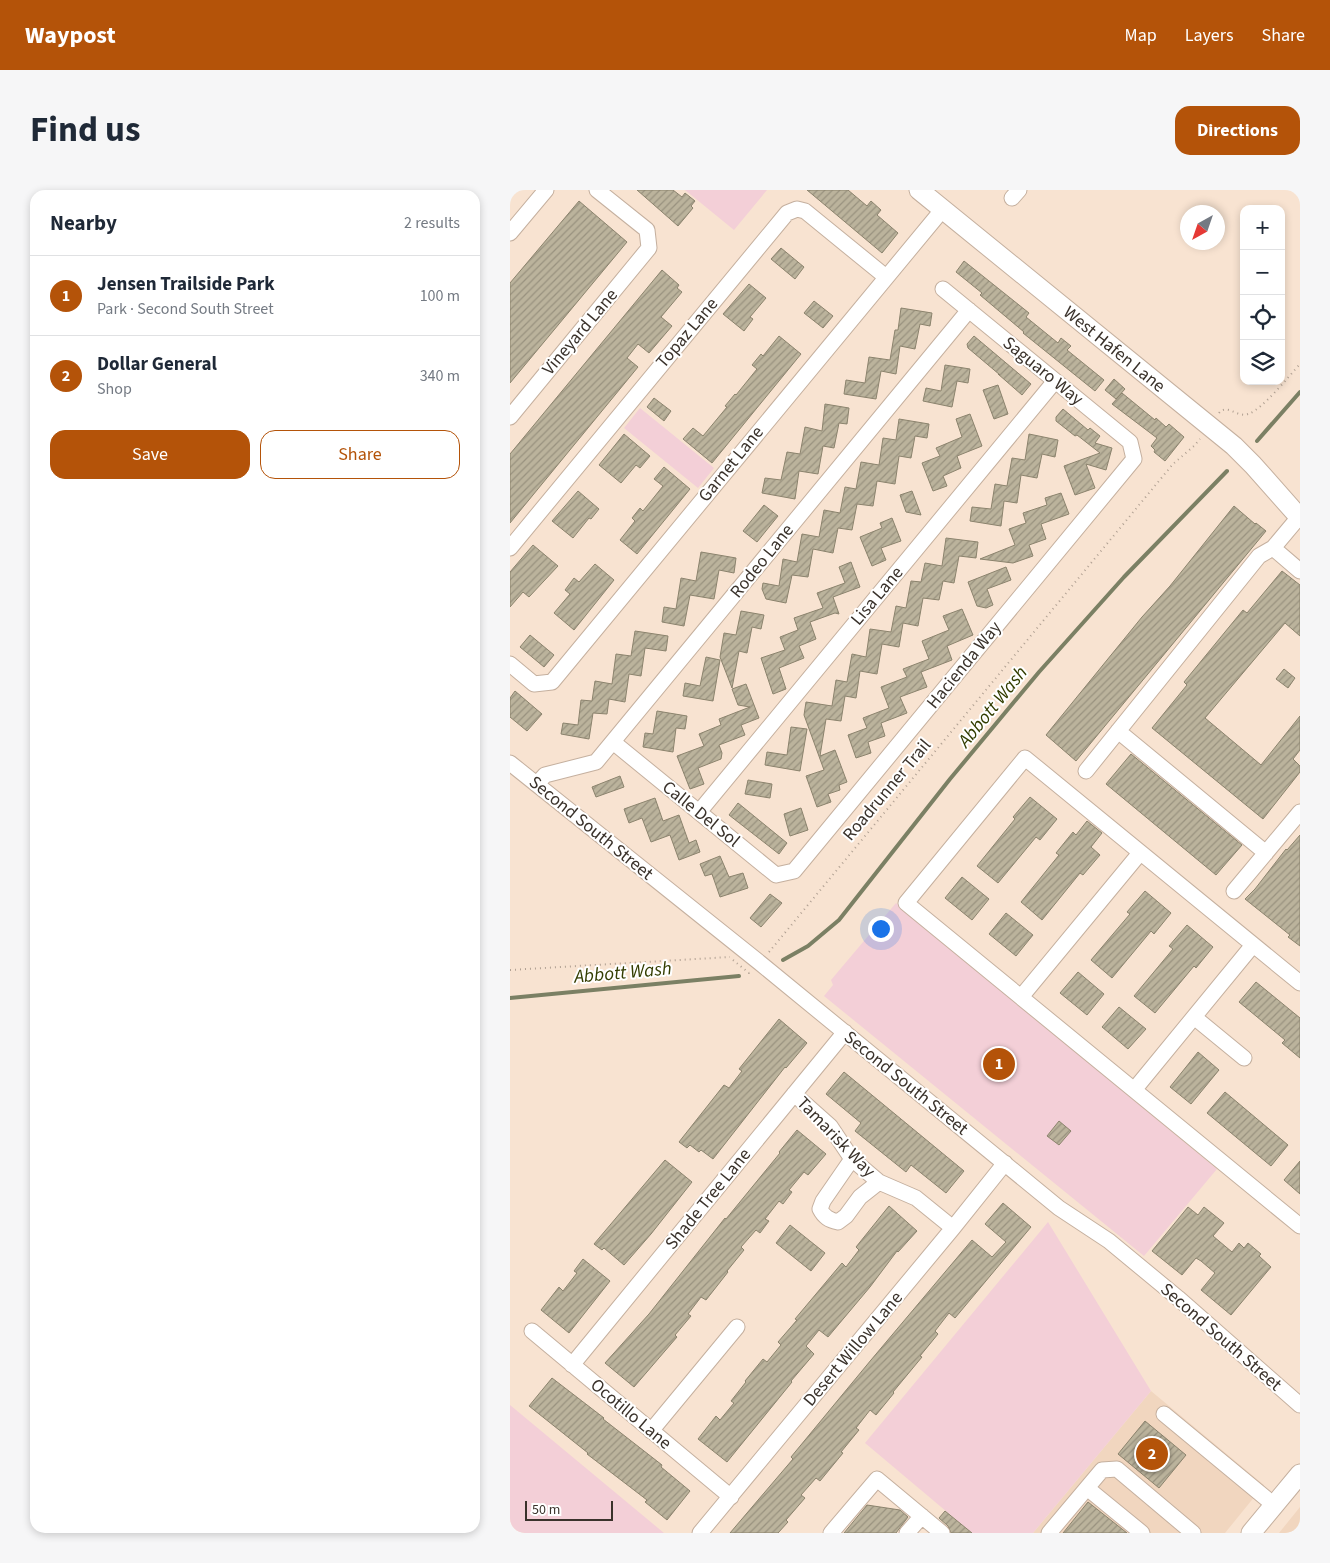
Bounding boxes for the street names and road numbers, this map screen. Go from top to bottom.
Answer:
street label: Vineyard Lane [536,283,624,381]
street label: Topaz Lane [650,292,724,374]
street label: West Hafen Lane [1058,300,1171,398]
street label: Saguaro Way [997,331,1089,412]
street label: Garnet Lane [693,421,769,507]
street label: Rodeo Lane [724,519,800,603]
street label: Lisa Lane [845,561,909,631]
street label: Hacienda Way [921,615,1008,714]
street label: Roadrunner Trail [837,734,937,846]
street label: Second South Street [524,770,658,886]
street label: Calle Del Sol [657,775,745,853]
street label: Second South Street [839,1025,973,1141]
street label: Tamarisk Way [791,1091,881,1183]
street label: Shade Tree Lane [659,1143,757,1255]
street label: Second South Street [1155,1277,1287,1397]
street label: Desert Willow Lane [797,1286,909,1412]
street label: Ocotillo Lane [585,1373,677,1455]

